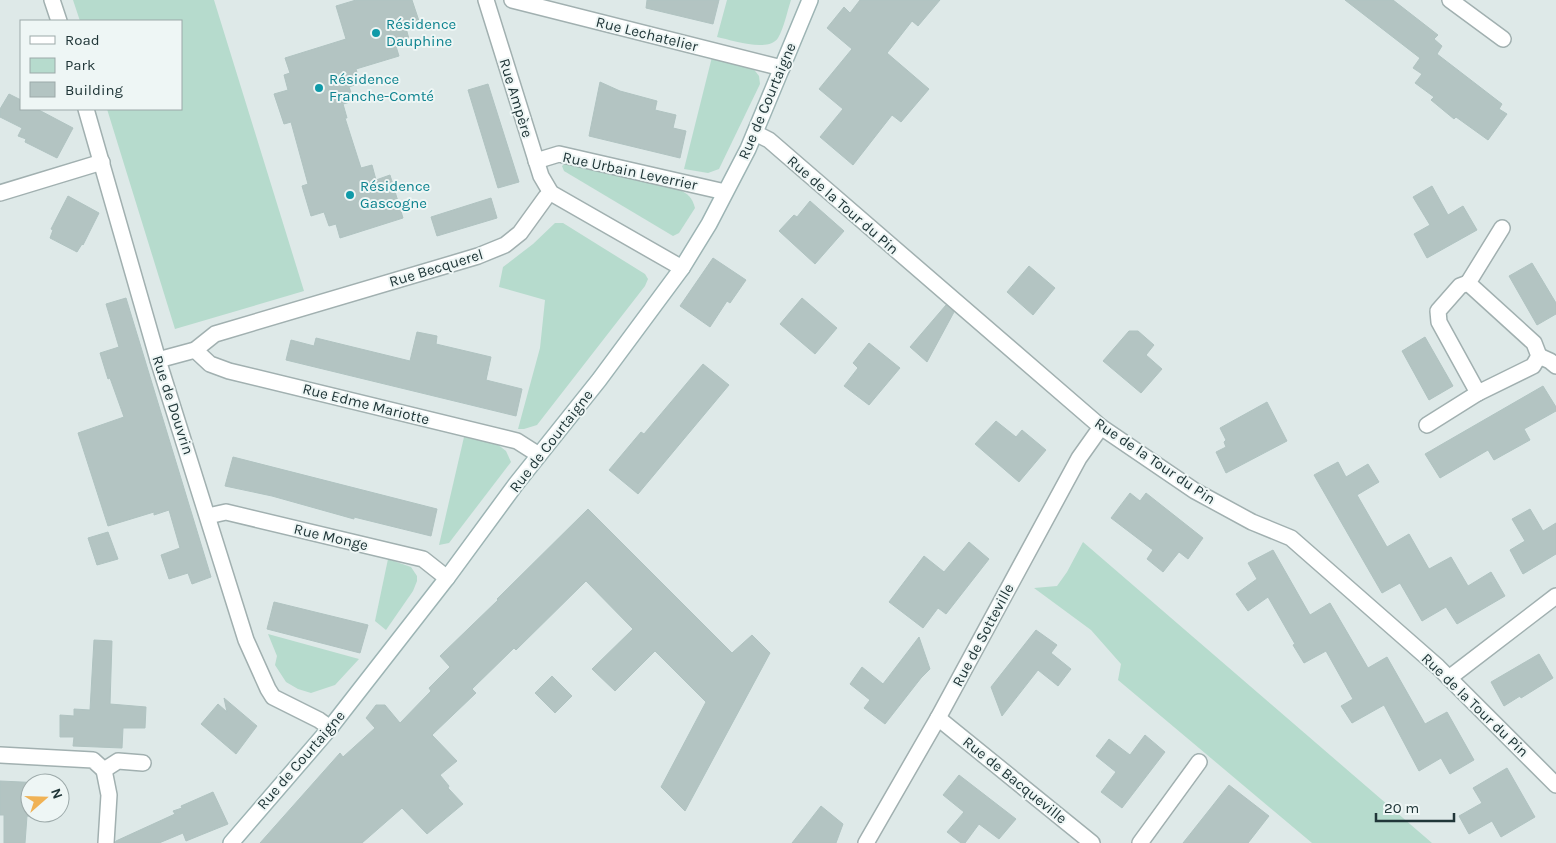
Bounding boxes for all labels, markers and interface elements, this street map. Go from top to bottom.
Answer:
street label: Rue Lechatelier [594,13,700,56]
place label: Résidence Dauphine [386,15,456,50]
legend [20,20,182,110]
marker: Résidence Dauphine [370,27,382,39]
text: Road [65,31,100,49]
street label: Rue de Courtaigne [734,40,800,162]
text: Park [65,56,95,74]
street label: Rue Ampère [495,56,537,140]
place label: Résidence Franche-Comté [329,70,434,105]
text: Building [65,81,123,99]
marker: Résidence Franche-Comté [313,82,325,94]
street label: Rue Urbain Leverrier [561,148,700,194]
street label: Rue de la Tour du Pin [784,152,902,258]
place label: Résidence Gascogne [360,177,430,212]
marker: Résidence Gascogne [344,189,356,201]
street label: Rue Becquerel [387,245,485,291]
street label: Rue de Douvrin [148,353,198,457]
street label: Rue Edme Mariotte [301,380,431,428]
street label: Rue de Courtaigne [505,386,597,496]
street label: Rue de la Tour du Pin [1091,414,1219,508]
street label: Rue Monge [292,520,370,554]
street label: Rue de Sotteville [948,580,1018,690]
street label: Rue de la Tour du Pin [1418,649,1532,761]
street label: Rue de Courtaigne [253,707,349,813]
street label: Rue de Bacqueville [959,733,1071,827]
north arrow [20,773,70,823]
text: N [47,786,66,801]
scale bar [1376,790,1454,822]
text: 20 m [1384,799,1419,817]

